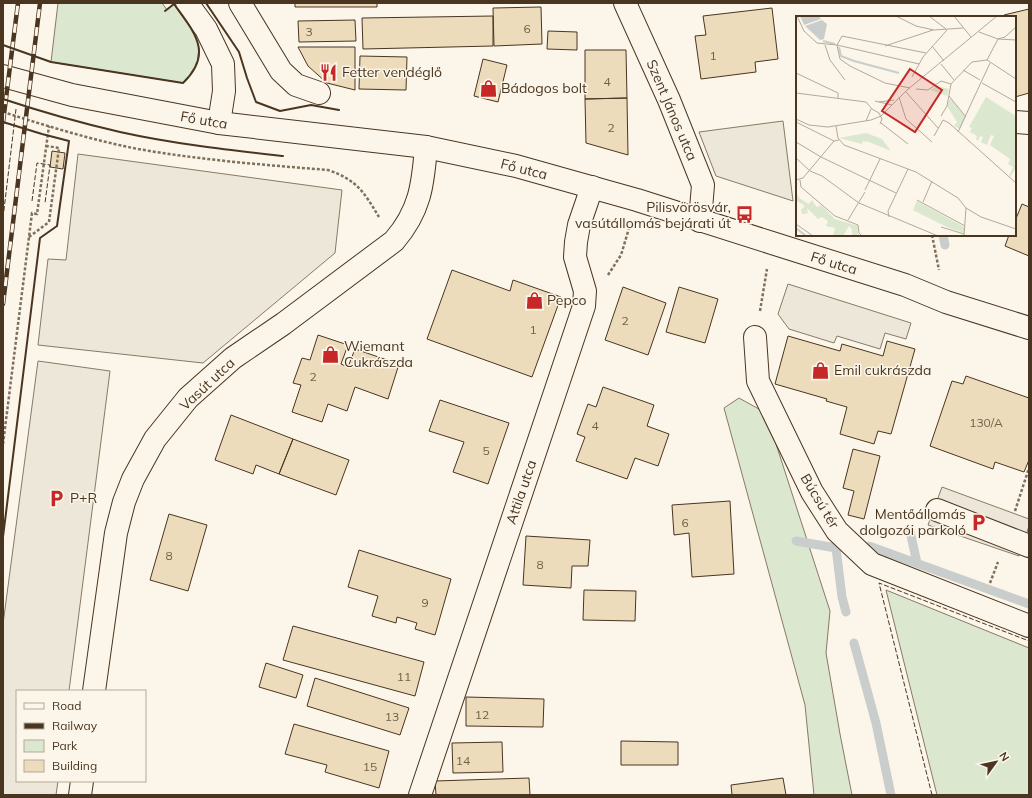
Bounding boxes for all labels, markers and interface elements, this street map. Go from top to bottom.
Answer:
inset map [796,16,1016,236]
house number: 6 [523,21,531,36]
house number: 3 [305,24,313,39]
house number: 1 [709,48,717,63]
street label: Szent János utca [643,57,701,163]
restaurant icon: Fetter vendéglő [319,62,339,82]
place label: Fetter vendéglő [342,63,442,81]
house number: 4 [603,74,611,89]
shop icon: Bádogos bolt [478,78,498,98]
place label: Bádogos bolt [501,79,587,97]
street label: Fő utca [179,107,229,133]
house number: 2 [607,120,615,135]
street label: Fő utca [499,155,549,183]
place label: Pilisvörösvár, vasútállomás bejárati út [575,198,731,232]
bus stop icon: Pilisvörösvár, vasútállomás bejárati út [734,205,754,225]
street label: Fő utca [809,247,859,279]
shop icon: Pepco [524,290,544,310]
place label: Pepco [547,291,587,309]
house number: 2 [621,313,629,328]
house number: 1 [529,322,537,337]
place label: Wiemant Cukrászda [344,337,413,371]
shop icon: Wiemant Cukrászda [321,344,341,364]
street label: Vasút utca [176,354,238,414]
shop icon: Emil cukrászda [811,360,831,380]
place label: Emil cukrászda [834,361,931,379]
house number: 2 [309,369,317,384]
house number: 130/A [969,415,1003,430]
house number: 4 [591,418,599,433]
house number: 5 [482,443,490,458]
street label: Attila utca [502,458,540,526]
street label: Búcsú tér [797,470,844,532]
parking icon: P+R [47,488,67,508]
place label: P+R [70,489,98,507]
place label: Mentőállomás dolgozói parkoló [860,505,966,539]
parking icon: Mentőállomás dolgozói parkoló [969,512,989,532]
house number: 6 [681,515,689,530]
house number: 8 [165,548,173,563]
house number: 8 [536,557,544,572]
house number: 9 [421,595,429,610]
house number: 11 [397,669,411,684]
legend [16,690,146,782]
text: Road [52,698,81,713]
house number: 12 [475,707,489,722]
house number: 13 [385,709,399,724]
text: Railway [52,718,98,733]
text: Park [52,738,78,753]
north arrow [976,742,1016,782]
text: N [996,749,1013,764]
house number: 14 [456,753,470,768]
text: Building [52,758,97,773]
house number: 15 [363,759,377,774]

